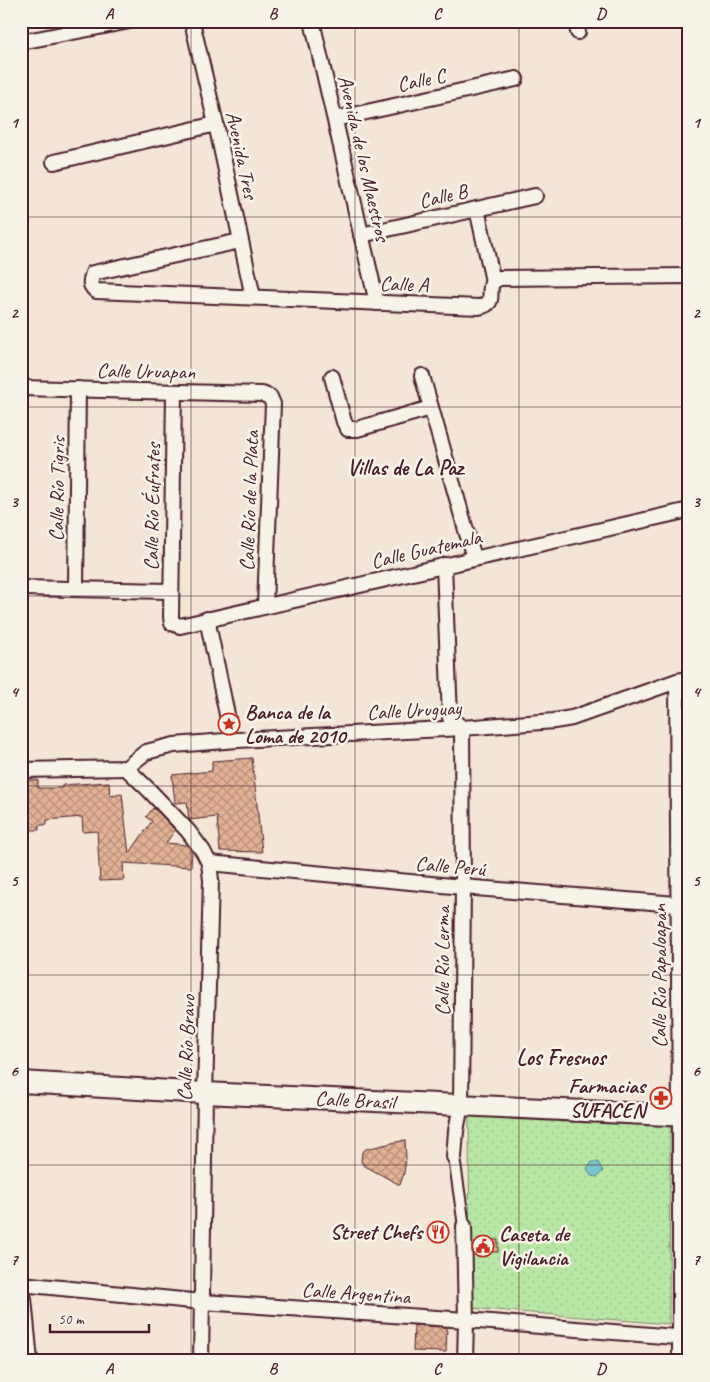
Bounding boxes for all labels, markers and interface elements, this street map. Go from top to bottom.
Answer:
text: A [105,4,115,24]
text: B [269,4,279,24]
text: C [433,4,443,24]
text: D [596,4,607,24]
street label: Calle C [395,62,450,98]
street label: Avenida de los Maestros [332,72,396,245]
street label: Avenida Tres [220,109,264,203]
text: 1 [10,113,19,133]
text: 1 [692,113,701,133]
street label: Calle B [416,177,472,214]
street label: Calle A [379,270,430,298]
text: 2 [10,303,19,323]
text: 2 [692,303,701,323]
street label: Calle Uruapan [97,357,196,385]
street label: Calle Río de la Plata [234,429,264,572]
street label: Calle Río Tigris [43,435,71,542]
street label: Calle Río Éufrates [138,441,166,571]
district label: Villas de La Paz [347,454,466,482]
text: 3 [10,492,19,512]
text: 3 [692,492,701,512]
street label: Calle Guatemala [368,523,485,574]
text: 4 [10,682,19,702]
text: 4 [692,682,701,702]
street label: Calle Uruguay [366,694,464,725]
place label: Banca de la Loma de 2010 [245,699,348,749]
place icon: Banca de la Loma de 2010 [217,712,241,736]
street label: Calle Perú [414,850,488,882]
text: 5 [11,871,20,891]
text: 5 [693,871,702,891]
street label: Calle Río Papaloapan [646,903,672,1048]
street label: Calle Río Lerma [429,904,455,1016]
street label: Calle Río Bravo [171,993,201,1102]
district label: Los Fresnos [516,1044,608,1072]
text: 6 [10,1061,19,1081]
text: 6 [692,1061,701,1081]
place label: Farmacias SUFACEN [569,1073,649,1123]
street label: Calle Brasil [315,1085,399,1115]
pharmacy icon: Farmacias SUFACEN [649,1086,673,1110]
place label: Street Chefs [330,1219,425,1245]
restaurant icon: Street Chefs [426,1220,450,1244]
place label: Caseta de Vigilancia [499,1221,571,1271]
public building icon: Caseta de Vigilancia [471,1234,495,1258]
text: 7 [10,1250,19,1270]
text: 7 [692,1250,701,1270]
street label: Calle Argentina [301,1276,413,1310]
scale bar [50,1302,149,1334]
text: 50 m [58,1310,85,1329]
text: A [105,1359,115,1379]
text: B [269,1359,279,1379]
text: C [433,1359,443,1379]
text: D [596,1359,607,1379]

